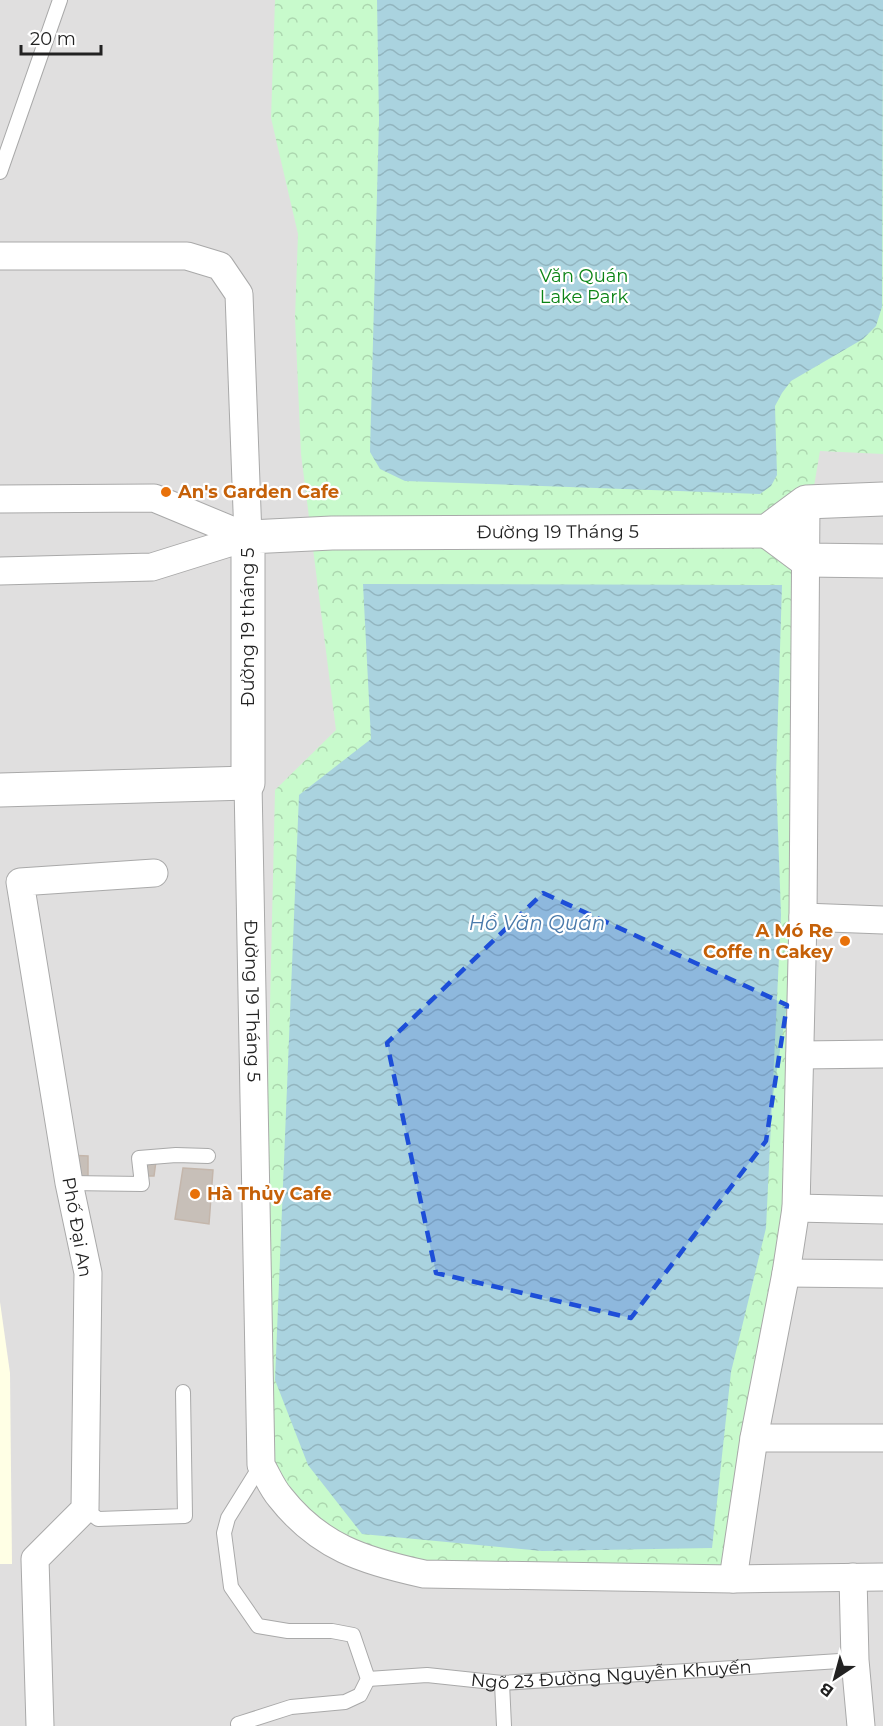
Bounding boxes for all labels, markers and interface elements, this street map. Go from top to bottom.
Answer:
scale bar [21,18,100,56]
text: 20 m [30,28,76,50]
park label: Văn Quán Lake Park [539,265,629,308]
place label: An's Garden Cafe [177,481,339,503]
marker: An's Garden Cafe [159,485,173,499]
street label: Đường 19 Tháng 5 [477,521,639,543]
street label: Đường 19 tháng 5 [237,548,259,706]
water label: Hồ Văn Quán [469,911,605,935]
street label: Đường 19 Tháng 5 [240,920,265,1082]
place label: A Mó Re Coffe n Cakey [703,920,833,963]
marker: A Mó Re Coffe n Cakey [838,934,852,948]
street label: Phố Đại An [57,1175,97,1279]
place label: Hà Thủy Cafe [207,1183,332,1205]
marker: Hà Thủy Cafe [188,1187,202,1201]
north arrow [805,1648,865,1708]
street label: Ngõ 23 Đường Nguyễn Khuyến [470,1656,752,1694]
text: B [816,1678,837,1701]

